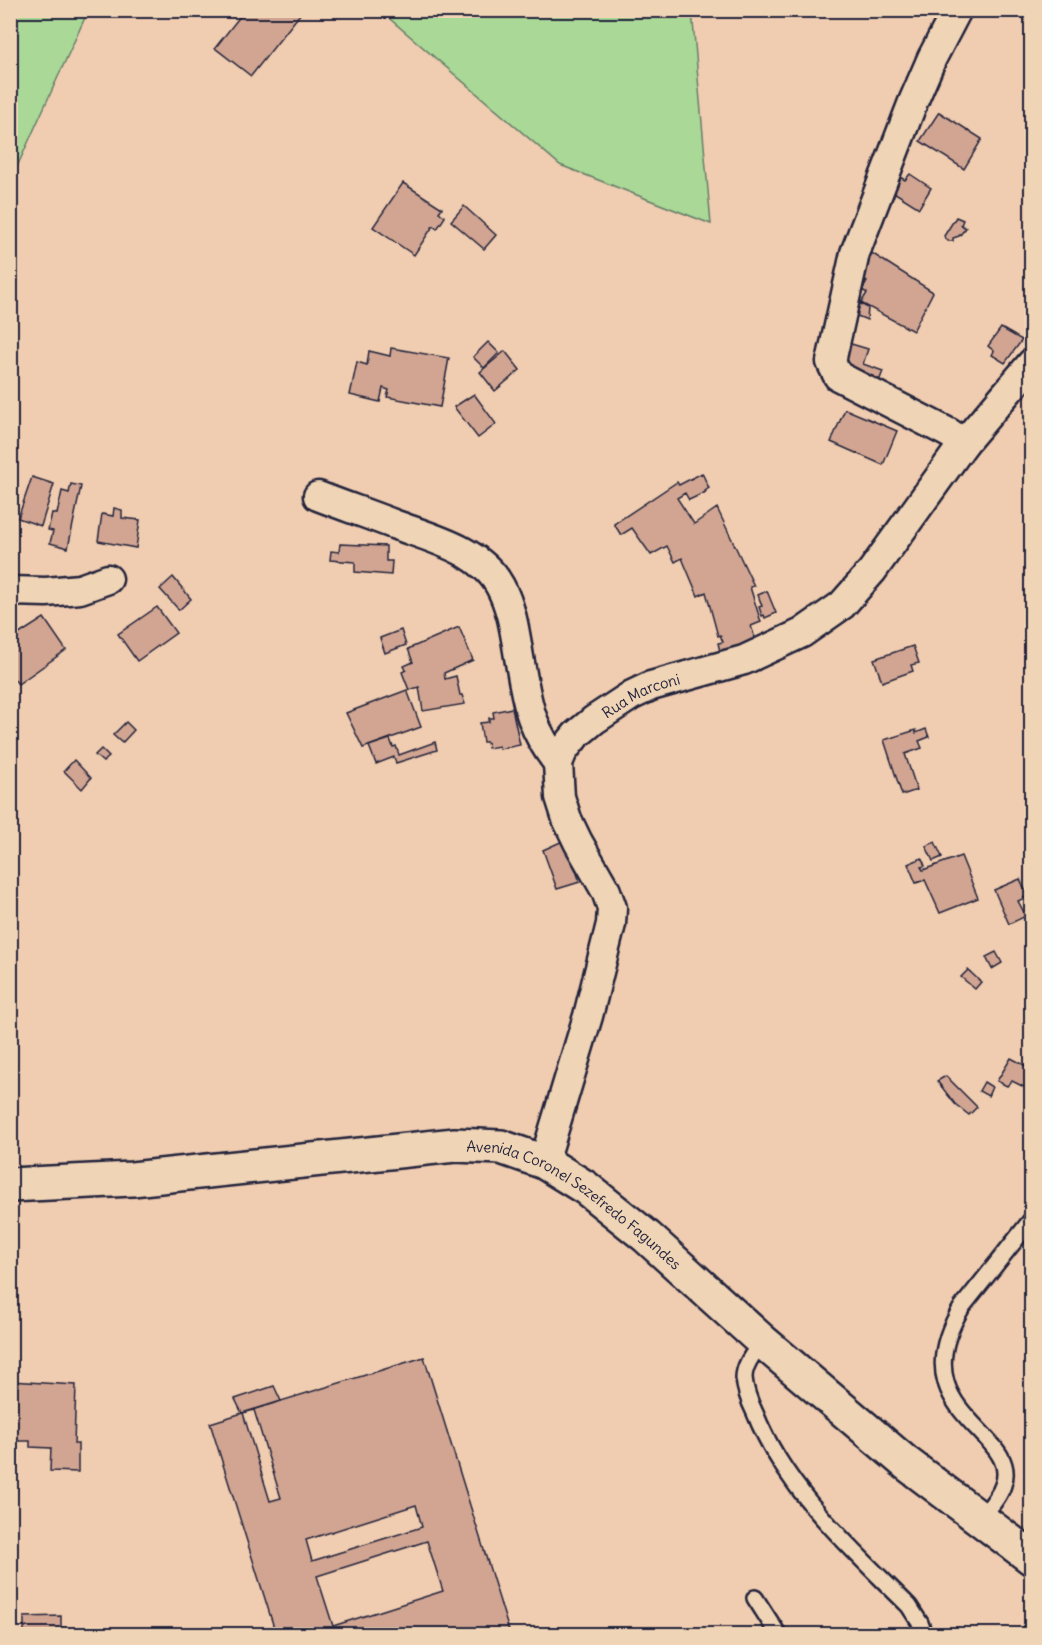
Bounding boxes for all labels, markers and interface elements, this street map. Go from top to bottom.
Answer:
street label: Rua Marconi [598,669,682,722]
street label: Avenida Coronel Sezefredo Fagundes [466,1136,686,1273]

